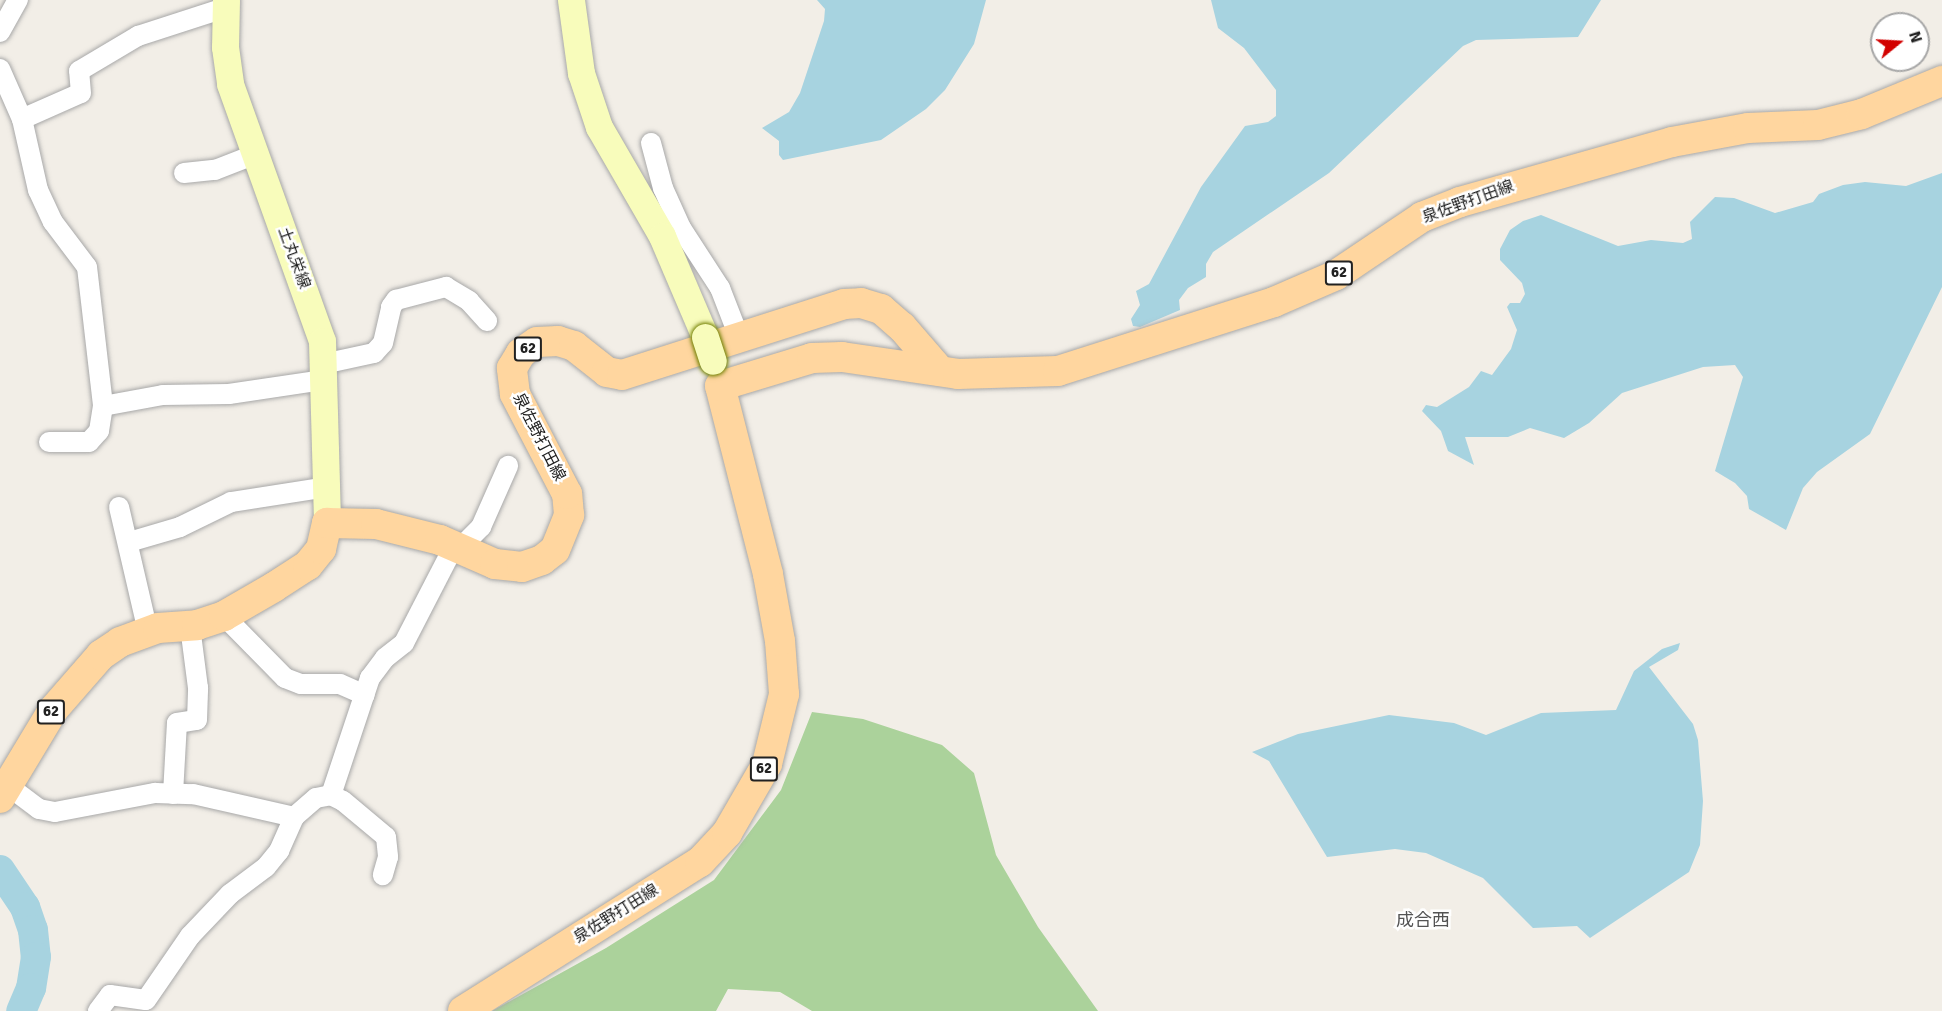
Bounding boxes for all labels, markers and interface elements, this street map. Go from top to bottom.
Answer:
north arrow [1870,12,1930,72]
text: N [1904,29,1926,45]
street label: 泉佐野打田線 [1420,177,1516,227]
street label: 土丸栄線 [274,225,314,291]
road number: 62 [1324,261,1354,285]
road number: 62 [513,337,543,361]
street label: 泉佐野打田線 [509,390,569,484]
road number: 62 [36,700,66,724]
road number: 62 [749,757,779,781]
street label: 泉佐野打田線 [570,880,662,948]
district label: 成合西 [1396,909,1450,931]

